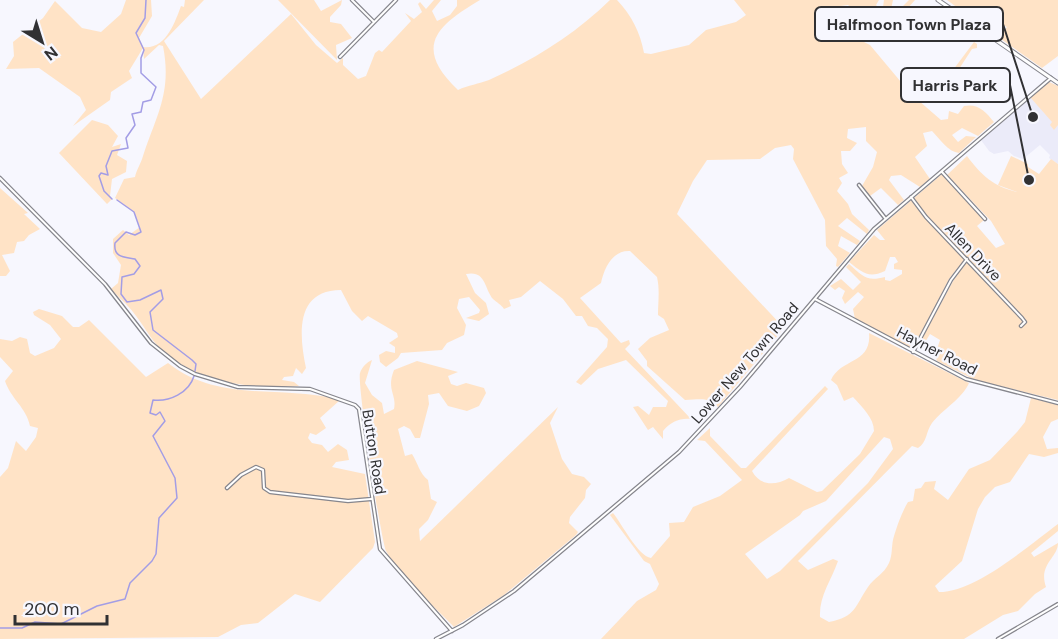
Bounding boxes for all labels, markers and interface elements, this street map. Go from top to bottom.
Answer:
callout: Halfmoon Town Plaza [815,7,1003,41]
north arrow [12,12,72,72]
text: Halfmoon Town Plaza [827,14,991,35]
text: N [40,42,62,65]
callout: Harris Park [901,68,1010,102]
text: Harris Park [912,75,998,96]
street label: Allen Drive [940,219,1006,285]
street label: Lower New Town Road [687,298,803,428]
street label: Hayner Road [893,322,981,380]
street label: Button Road [357,408,391,496]
scale bar [15,588,106,626]
text: 200 m [24,597,80,621]

